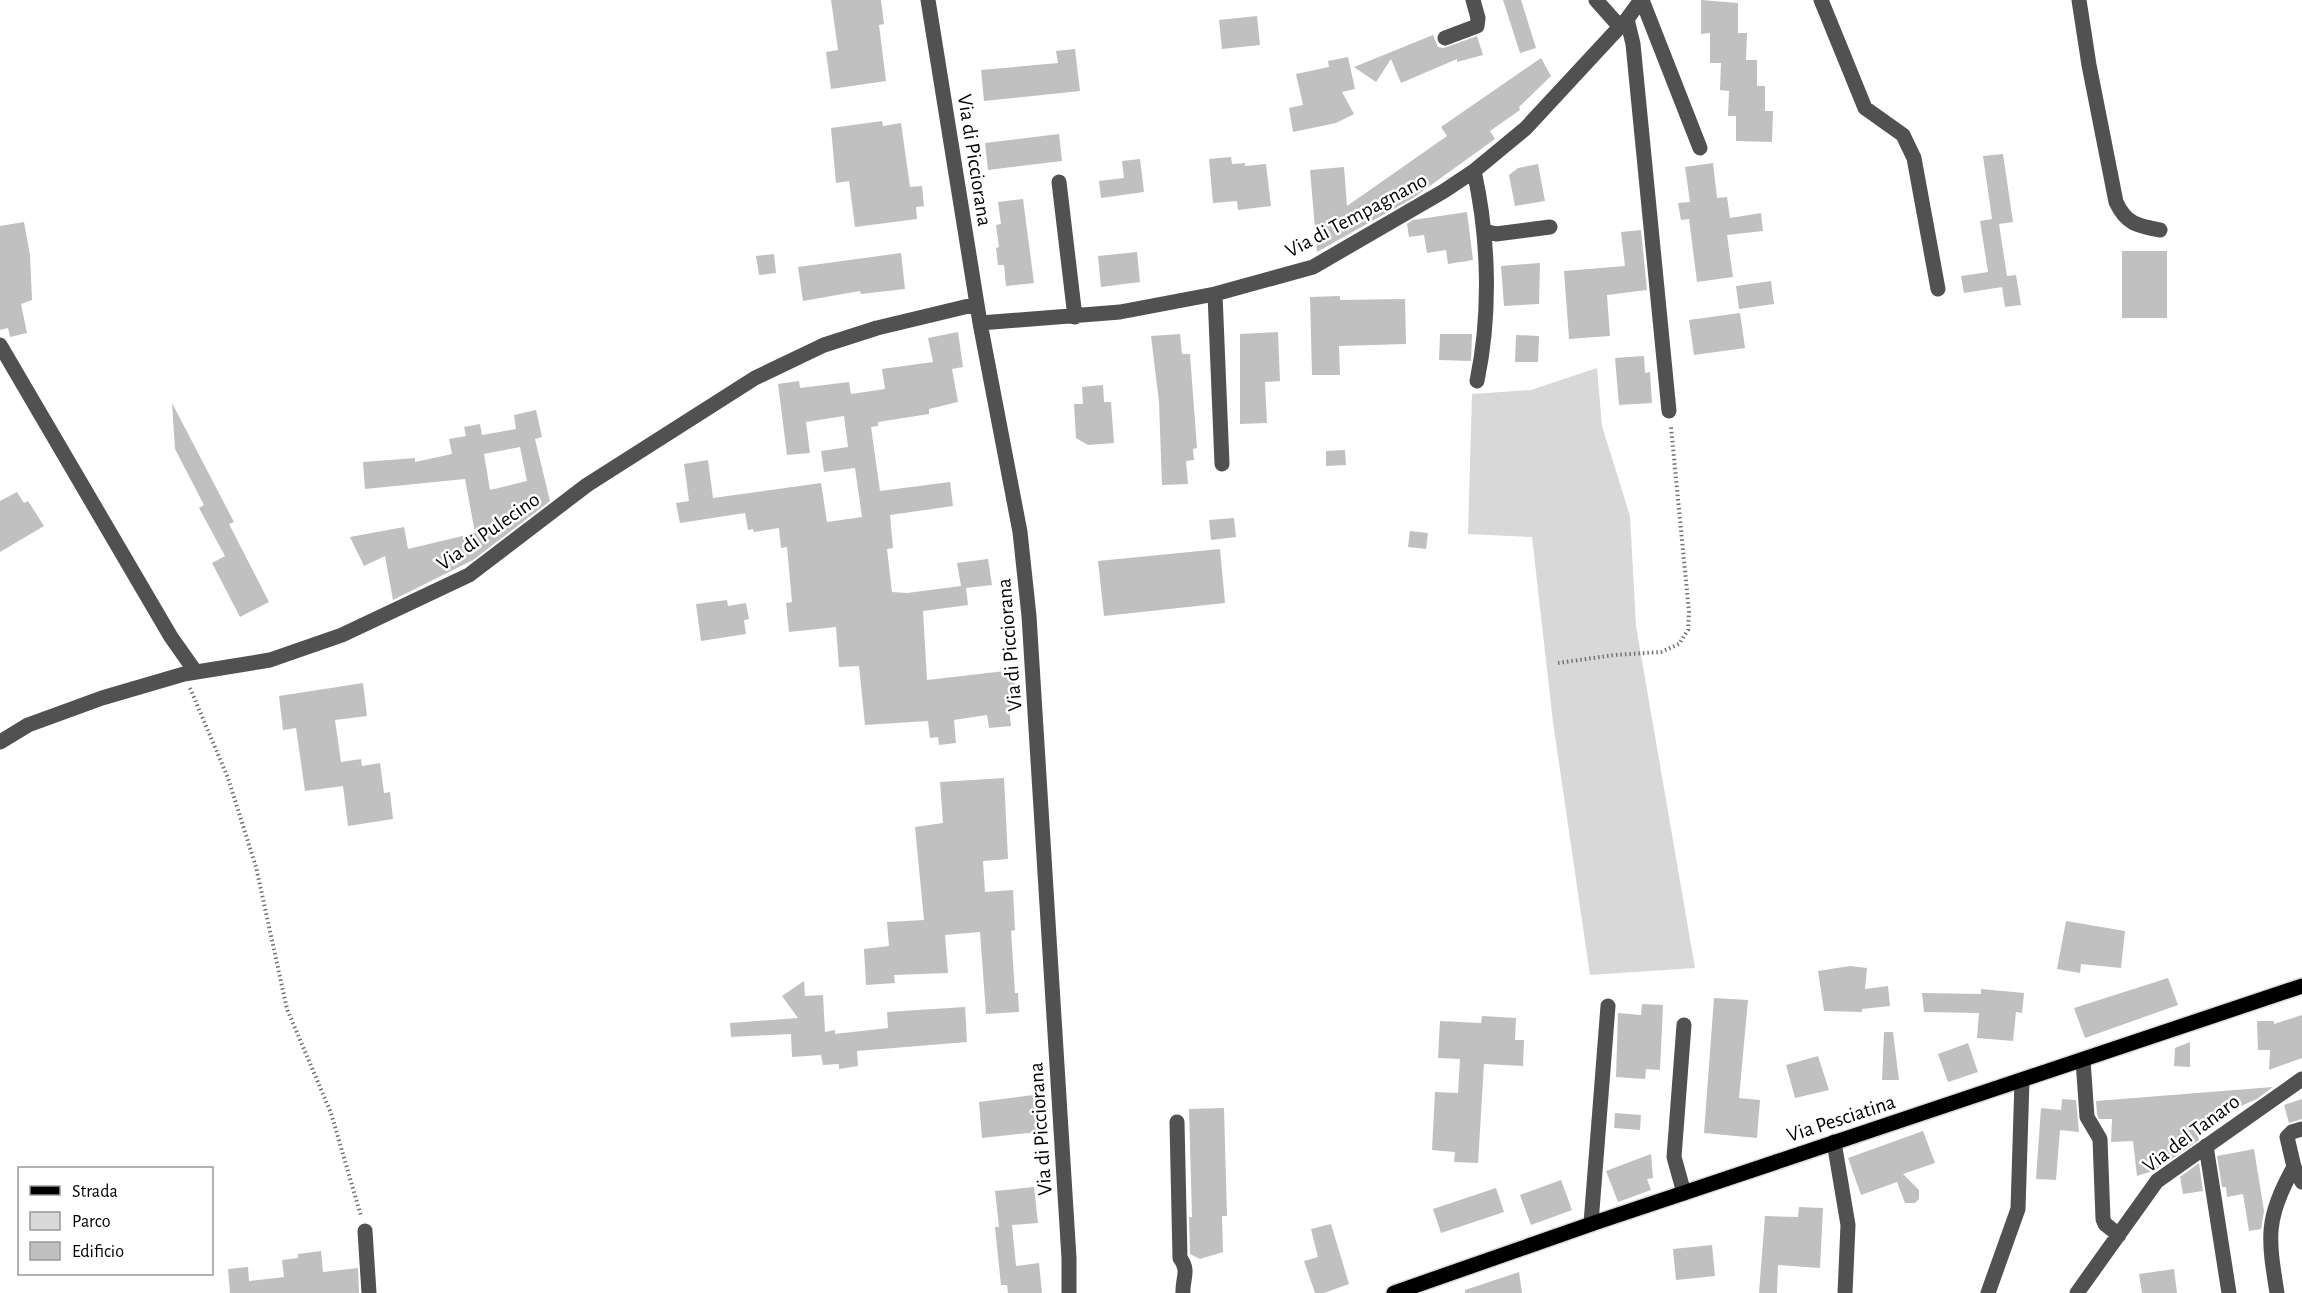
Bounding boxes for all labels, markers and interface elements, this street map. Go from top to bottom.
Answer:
street label: Via di Picciorana [954,93,995,228]
street label: Via di Tempagnano [1282,169,1430,262]
street label: Via di Pulecino [433,488,543,574]
street label: Via di Picciorana [993,577,1026,712]
street label: Via di Picciorana [1025,1061,1056,1196]
street label: Via del Tanaro [2139,1090,2244,1176]
street label: Via Pesciatina [1784,1091,1898,1146]
legend [18,1167,213,1275]
text: Strada [72,1183,118,1201]
text: Parco [72,1213,111,1231]
text: Edificio [72,1243,124,1261]

